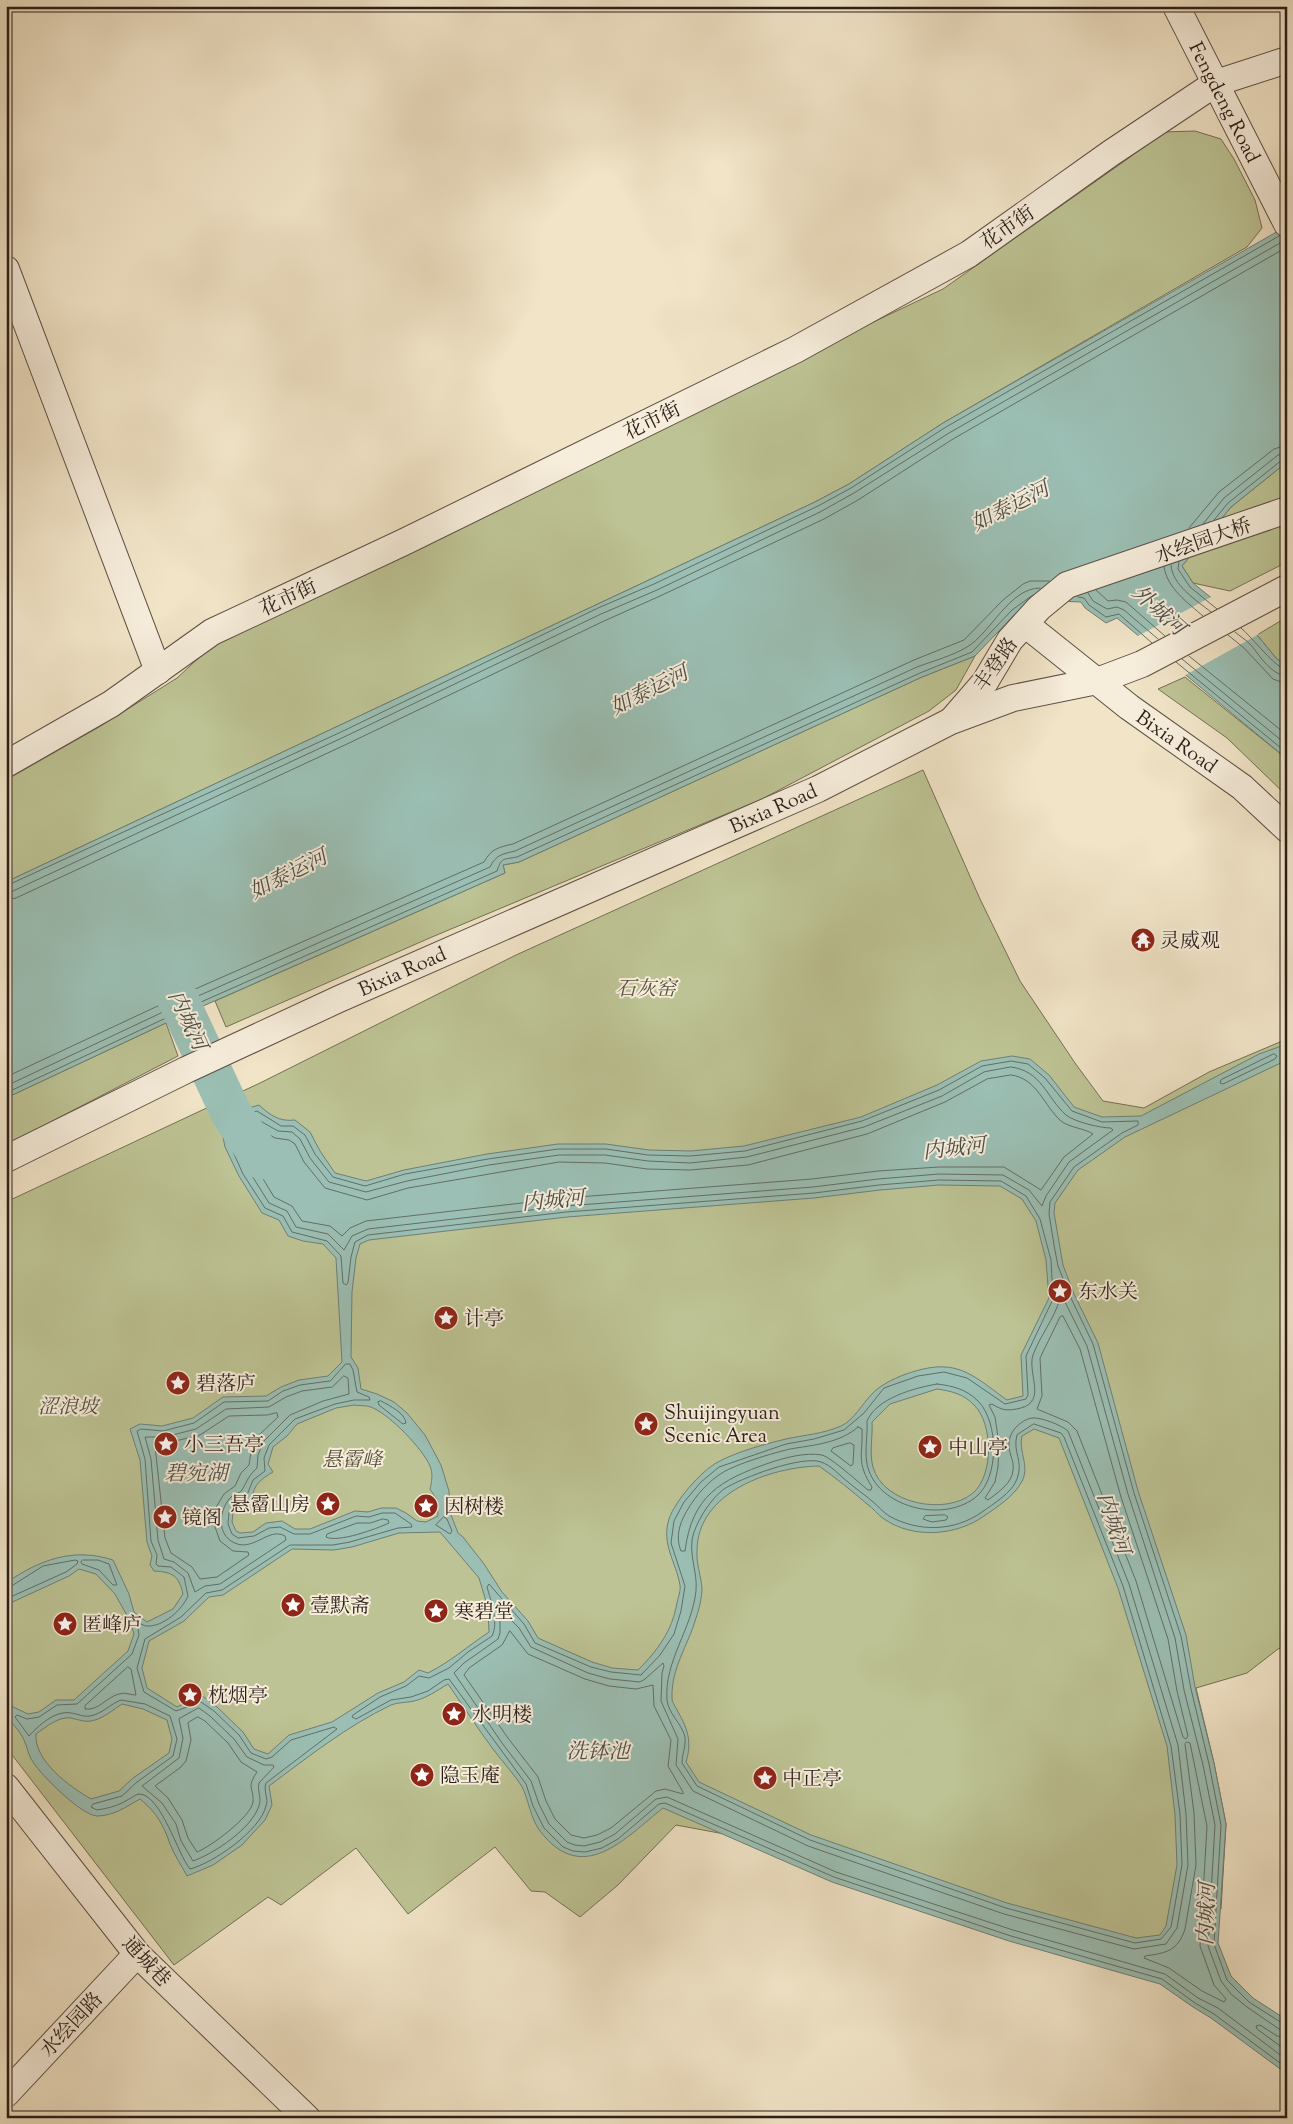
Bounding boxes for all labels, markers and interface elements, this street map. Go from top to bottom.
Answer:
street label: Fengdeng Road [1180,38,1266,169]
street label: 花市街 [976,200,1041,258]
street label: 花市街 [620,396,686,448]
water label: 如泰运河 [967,474,1059,540]
street label: 水绘园大桥 [1152,512,1256,572]
street label: 花市街 [256,573,322,625]
water label: 外城河 [1124,579,1194,646]
street label: 丰登路 [968,633,1026,698]
water label: 如泰运河 [606,658,698,724]
street label: Bixia Road [1129,704,1222,782]
street label: Bixia Road [725,778,823,843]
water label: 如泰运河 [245,842,337,908]
temple icon: 灵威观 [1130,927,1156,953]
place label: 灵威观 [1160,928,1220,957]
street label: Bixia Road [354,941,452,1006]
park label: 石灰窑 [616,976,679,1005]
water label: 内城河 [159,986,215,1059]
water label: 内城河 [921,1131,991,1168]
water label: 内城河 [520,1184,590,1220]
place icon: 东水关 [1047,1278,1073,1304]
place label: 东水关 [1078,1279,1138,1308]
place icon: 计亭 [433,1305,459,1331]
place label: 计亭 [464,1306,504,1335]
place icon: 碧落庐 [165,1370,191,1396]
place label: 碧落庐 [196,1371,256,1400]
park label: 涩浪坡 [38,1394,101,1423]
place label: Shuijingyuan Scenic Area [664,1400,780,1452]
place icon: Shuijingyuan Scenic Area [633,1411,659,1437]
place icon: 小三吾亭 [153,1431,179,1457]
place label: 小三吾亭 [184,1432,264,1461]
place icon: 中山亭 [917,1434,943,1460]
place label: 中山亭 [948,1435,1008,1464]
park label: 悬霤峰 [322,1447,384,1476]
water label: 碧宛湖 [165,1460,231,1490]
water label: 内城河 [1088,1489,1137,1562]
place icon: 悬霤山房 [315,1491,341,1517]
place label: 悬霤山房 [230,1492,310,1521]
place icon: 因树楼 [413,1493,439,1519]
place label: 因树楼 [444,1494,504,1523]
place icon: 镜阁 [152,1504,178,1530]
place label: 镜阁 [182,1505,222,1534]
place icon: 壹默斋 [280,1592,306,1618]
place label: 壹默斋 [310,1593,370,1622]
place icon: 寒碧堂 [423,1598,449,1624]
place label: 寒碧堂 [454,1599,514,1628]
place icon: 匿峰庐 [52,1611,78,1637]
place label: 匿峰庐 [82,1612,142,1641]
place icon: 枕烟亭 [177,1682,203,1708]
place label: 枕烟亭 [208,1683,268,1712]
place icon: 水明楼 [441,1701,467,1727]
place label: 水明楼 [472,1702,532,1731]
water label: 洗钵池 [567,1738,631,1768]
place icon: 隐玉庵 [409,1762,435,1788]
place label: 隐玉庵 [440,1763,500,1792]
place icon: 中正亭 [752,1765,778,1791]
place label: 中正亭 [782,1766,842,1795]
water label: 内城河 [1192,1878,1224,1946]
street label: 通城巷 [114,1931,176,1995]
street label: 水绘园路 [35,1987,111,2065]

